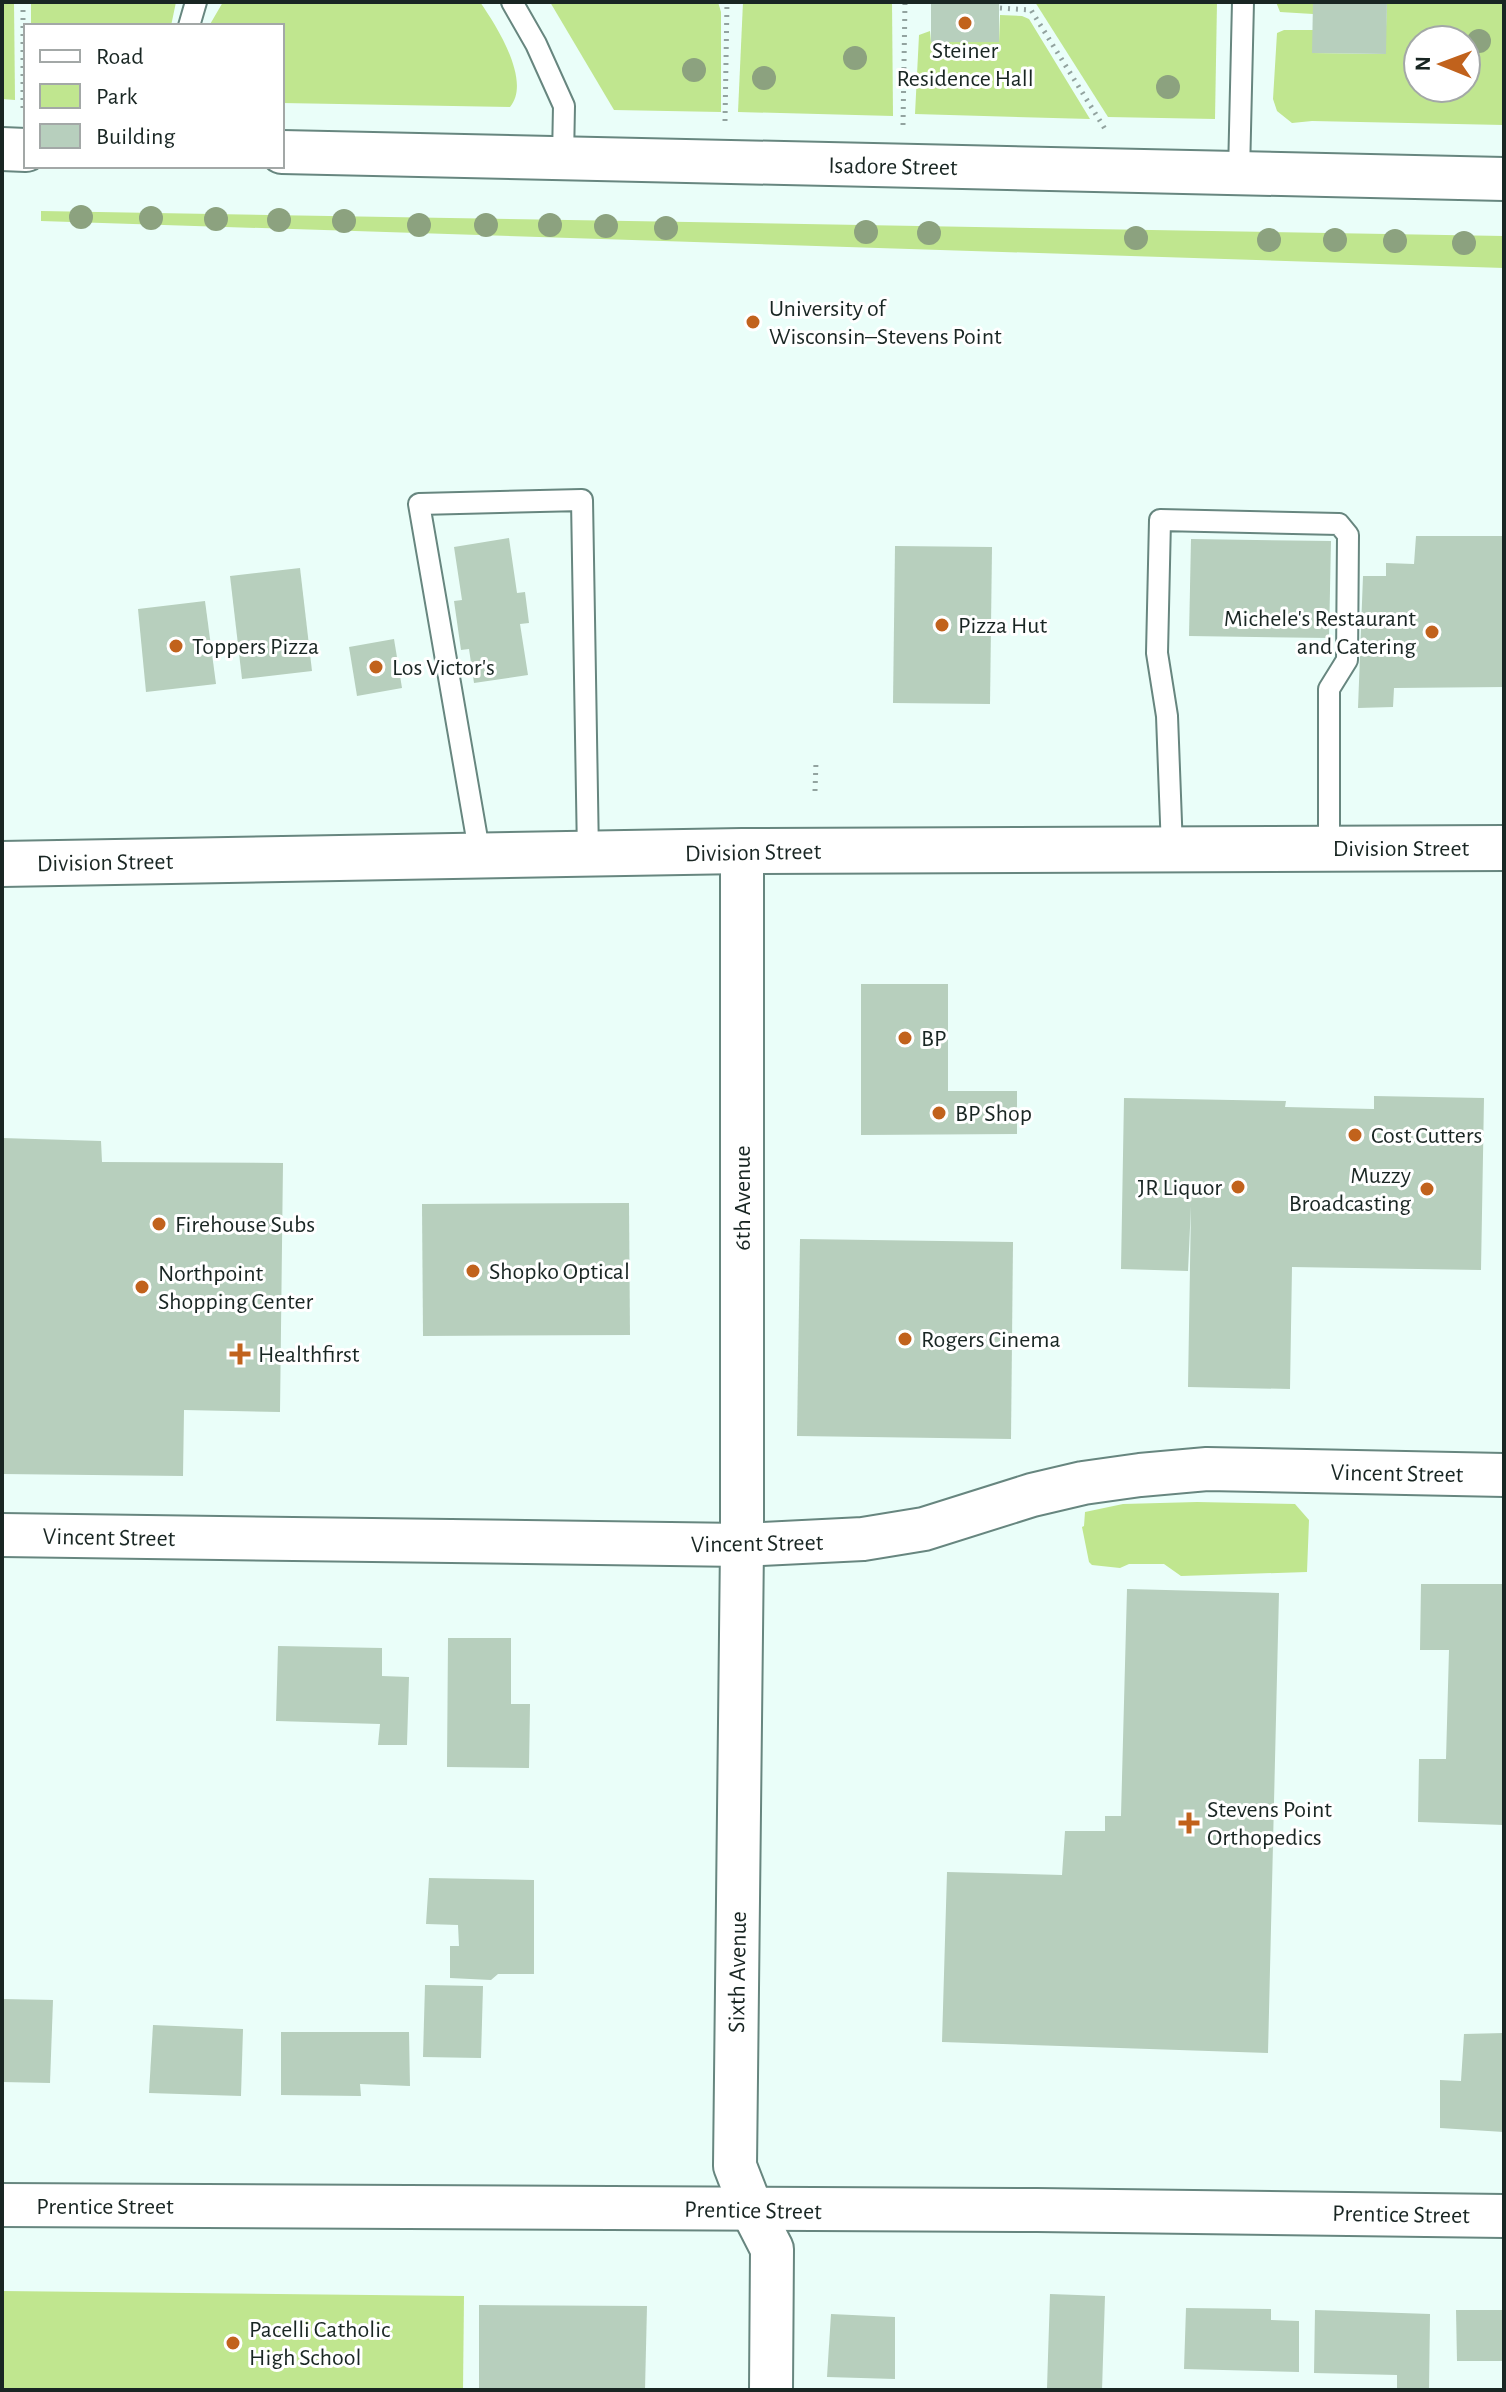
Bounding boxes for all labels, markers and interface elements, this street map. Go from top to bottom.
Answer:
marker: Steiner Residence Hall [956,14,974,32]
legend [24,24,284,168]
north arrow [1402,24,1482,104]
place label: Steiner Residence Hall [896,39,1034,91]
text: Road [96,45,144,69]
text: N [1412,56,1434,72]
text: Park [96,85,137,109]
text: Building [96,125,175,149]
street label: Isadore Street [828,154,958,180]
place label: University of Wisconsin–Stevens Point [769,297,1002,349]
marker: University of Wisconsin–Stevens Point [744,313,762,331]
place label: Michele's Restaurant and Catering [1224,607,1416,659]
place label: Pizza Hut [958,614,1048,638]
marker: Pizza Hut [933,616,951,634]
marker: Michele's Restaurant and Catering [1423,623,1441,641]
place label: Toppers Pizza [192,635,319,659]
marker: Toppers Pizza [167,637,185,655]
place label: Los Victor's [392,656,495,680]
marker: Los Victor's [367,658,385,676]
street label: Division Street [1333,837,1469,861]
street label: Division Street [685,840,822,866]
street label: Division Street [37,850,174,876]
place label: BP [921,1027,946,1051]
marker: BP [896,1029,914,1047]
place label: BP Shop [955,1102,1032,1126]
marker: BP Shop [930,1104,948,1122]
place label: Cost Cutters [1371,1124,1482,1148]
marker: Cost Cutters [1346,1126,1364,1144]
street label: 6th Avenue [731,1145,755,1251]
place label: Muzzy Broadcasting [1289,1164,1411,1216]
place label: JR Liquor [1138,1176,1222,1200]
marker: JR Liquor [1229,1178,1247,1196]
marker: Muzzy Broadcasting [1418,1180,1436,1198]
place label: Firehouse Subs [175,1213,315,1237]
marker: Firehouse Subs [150,1215,168,1233]
place label: Shopko Optical [489,1260,630,1284]
place label: Northpoint Shopping Center [158,1262,313,1314]
marker: Shopko Optical [464,1262,482,1280]
marker: Northpoint Shopping Center [133,1278,151,1296]
place label: Rogers Cinema [921,1328,1061,1352]
marker: Rogers Cinema [896,1330,914,1348]
marker: Healthfirst [229,1343,251,1365]
place label: Healthfirst [258,1343,360,1367]
street label: Vincent Street [1331,1461,1464,1487]
street label: Vincent Street [43,1525,176,1551]
street label: Vincent Street [691,1531,824,1557]
place label: Stevens Point Orthopedics [1207,1798,1332,1850]
marker: Stevens Point Orthopedics [1178,1812,1200,1834]
street label: Sixth Avenue [725,1911,751,2033]
street label: Prentice Street [36,2195,174,2219]
street label: Prentice Street [684,2198,822,2224]
street label: Prentice Street [1332,2202,1470,2228]
place label: Pacelli Catholic High School [249,2318,390,2370]
marker: Pacelli Catholic High School [224,2334,242,2352]

